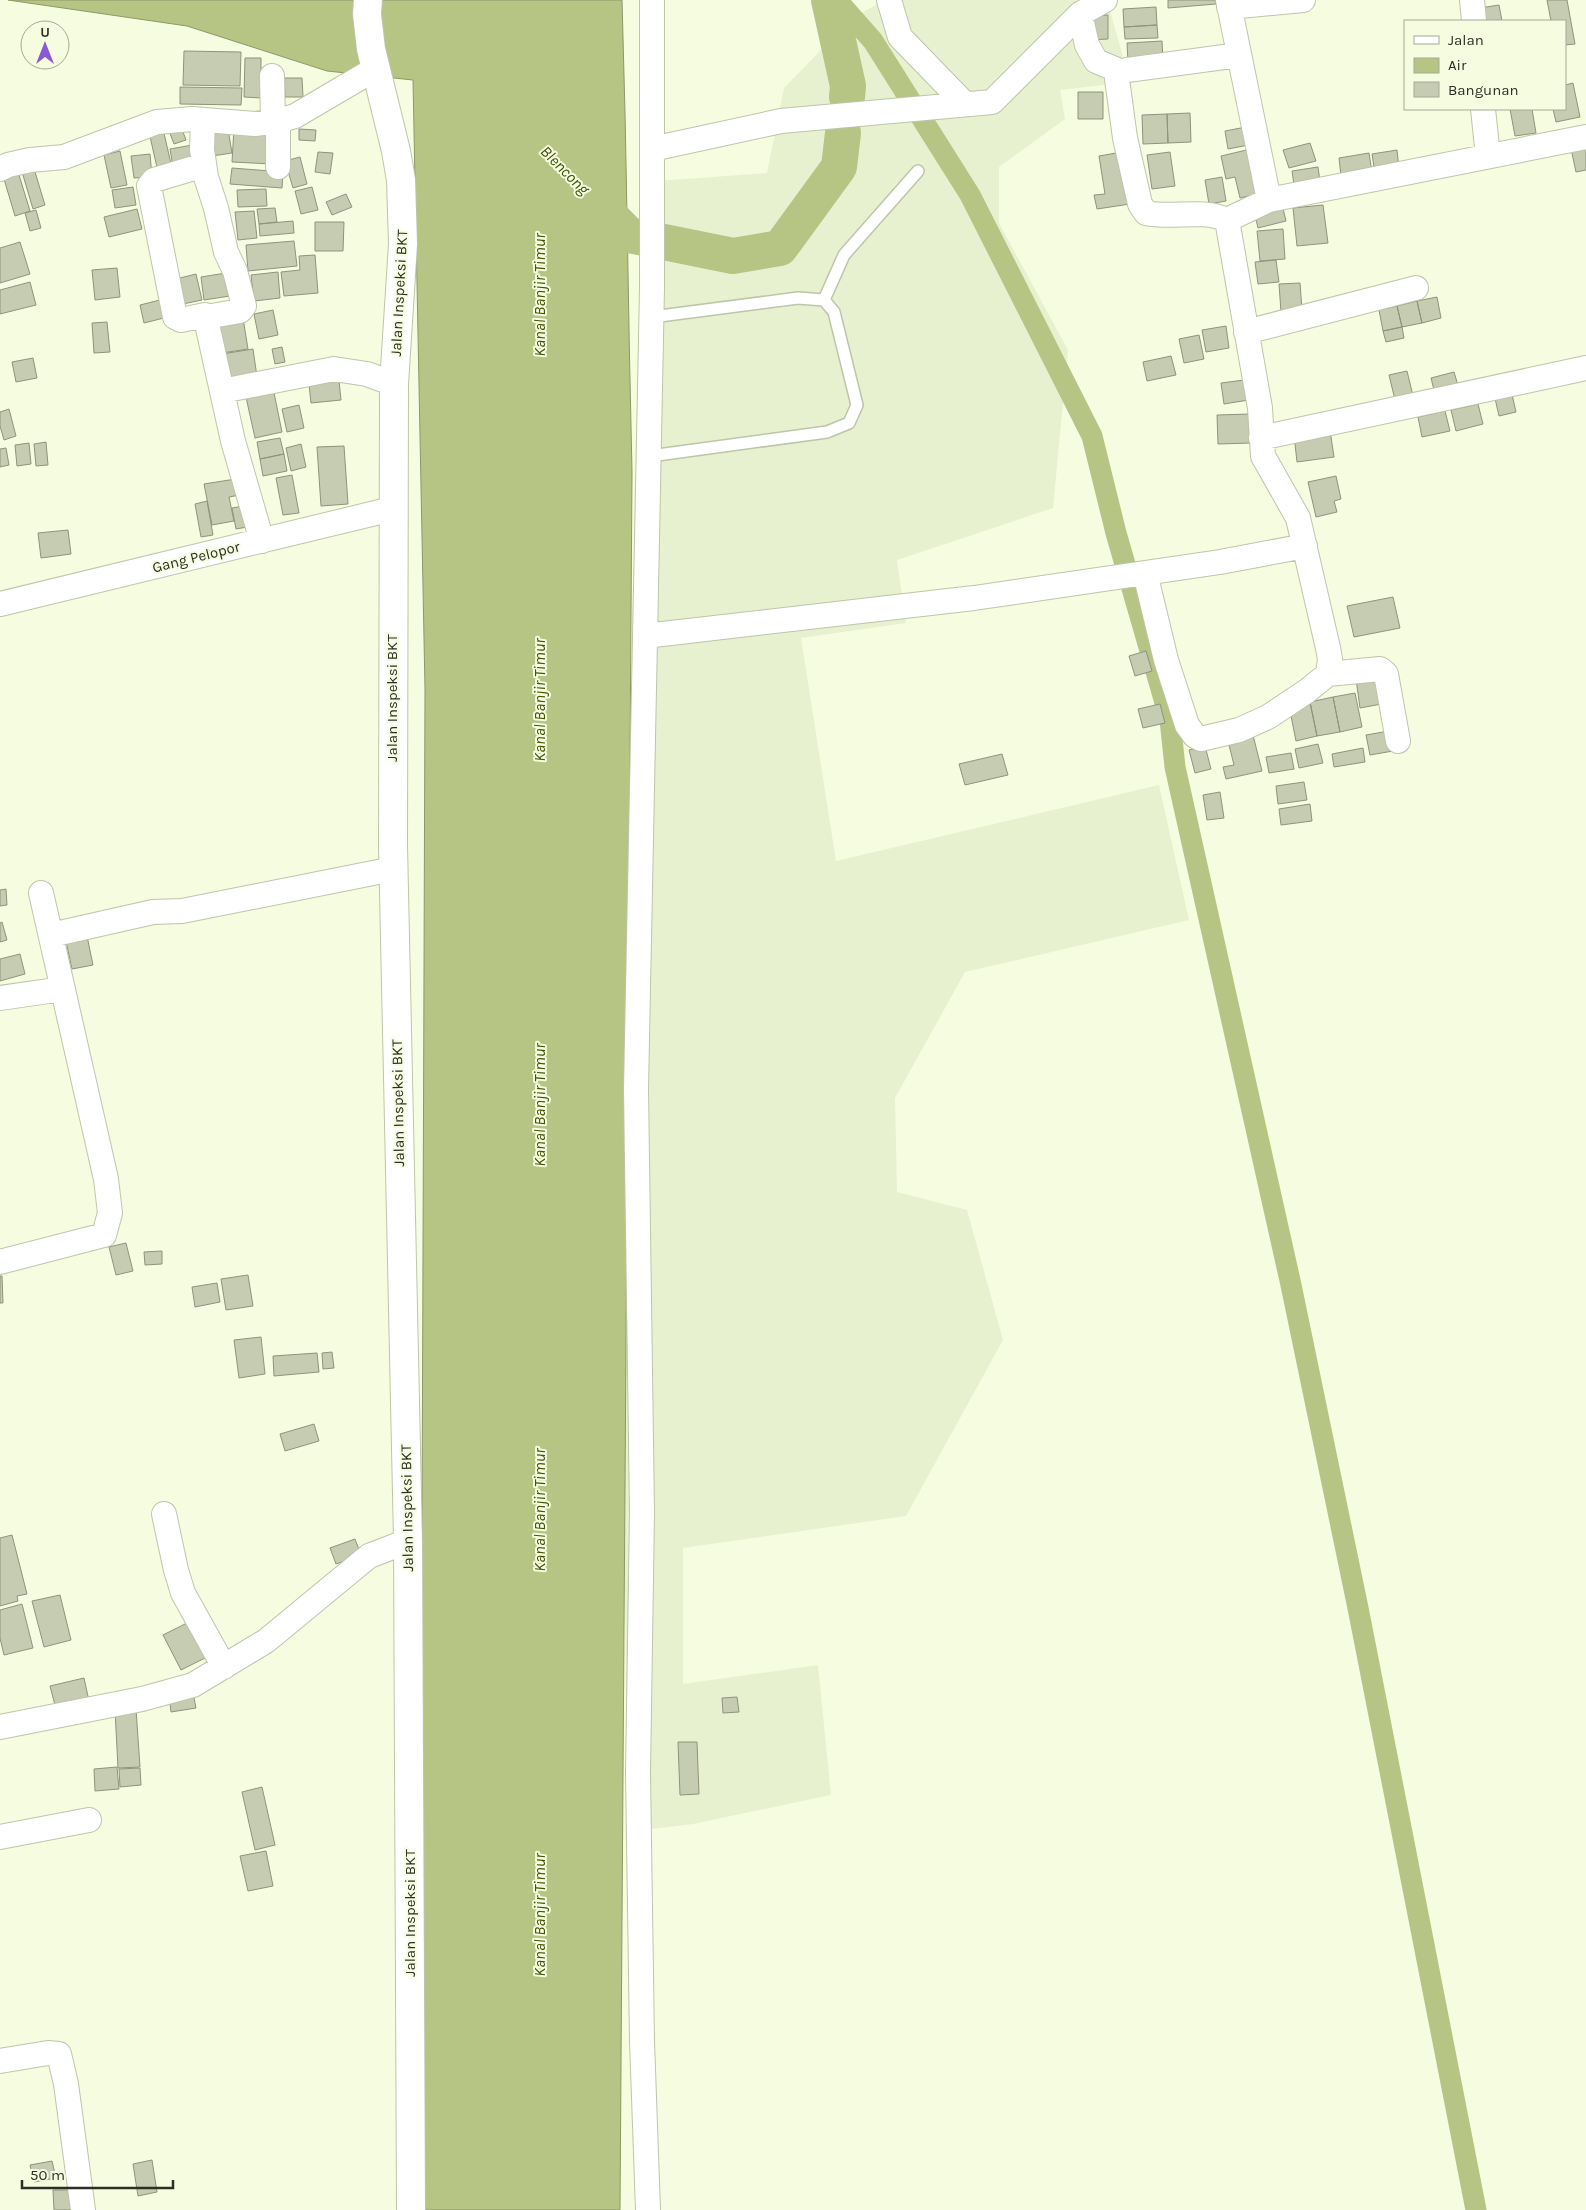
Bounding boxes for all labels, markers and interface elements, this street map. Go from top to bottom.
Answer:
north arrow [20,20,70,70]
legend [1404,20,1566,110]
text: U [40,24,50,41]
text: Jalan [1448,31,1484,49]
text: Air [1448,56,1467,74]
text: Bangunan [1448,81,1519,99]
water label: Blencong [537,142,594,199]
street label: Jalan Inspeksi BKT [387,228,411,357]
water label: Kanal Banjir Timur [530,233,549,357]
street label: Gang Pelopor [150,537,242,577]
street label: Jalan Inspeksi BKT [383,634,401,762]
water label: Kanal Banjir Timur [530,638,549,762]
street label: Jalan Inspeksi BKT [388,1039,408,1167]
water label: Kanal Banjir Timur [530,1043,549,1167]
street label: Jalan Inspeksi BKT [397,1444,417,1572]
water label: Kanal Banjir Timur [530,1448,549,1572]
street label: Jalan Inspeksi BKT [401,1849,419,1977]
water label: Kanal Banjir Timur [530,1853,549,1977]
scale bar [22,2158,174,2190]
text: 50 m [30,2166,65,2184]

